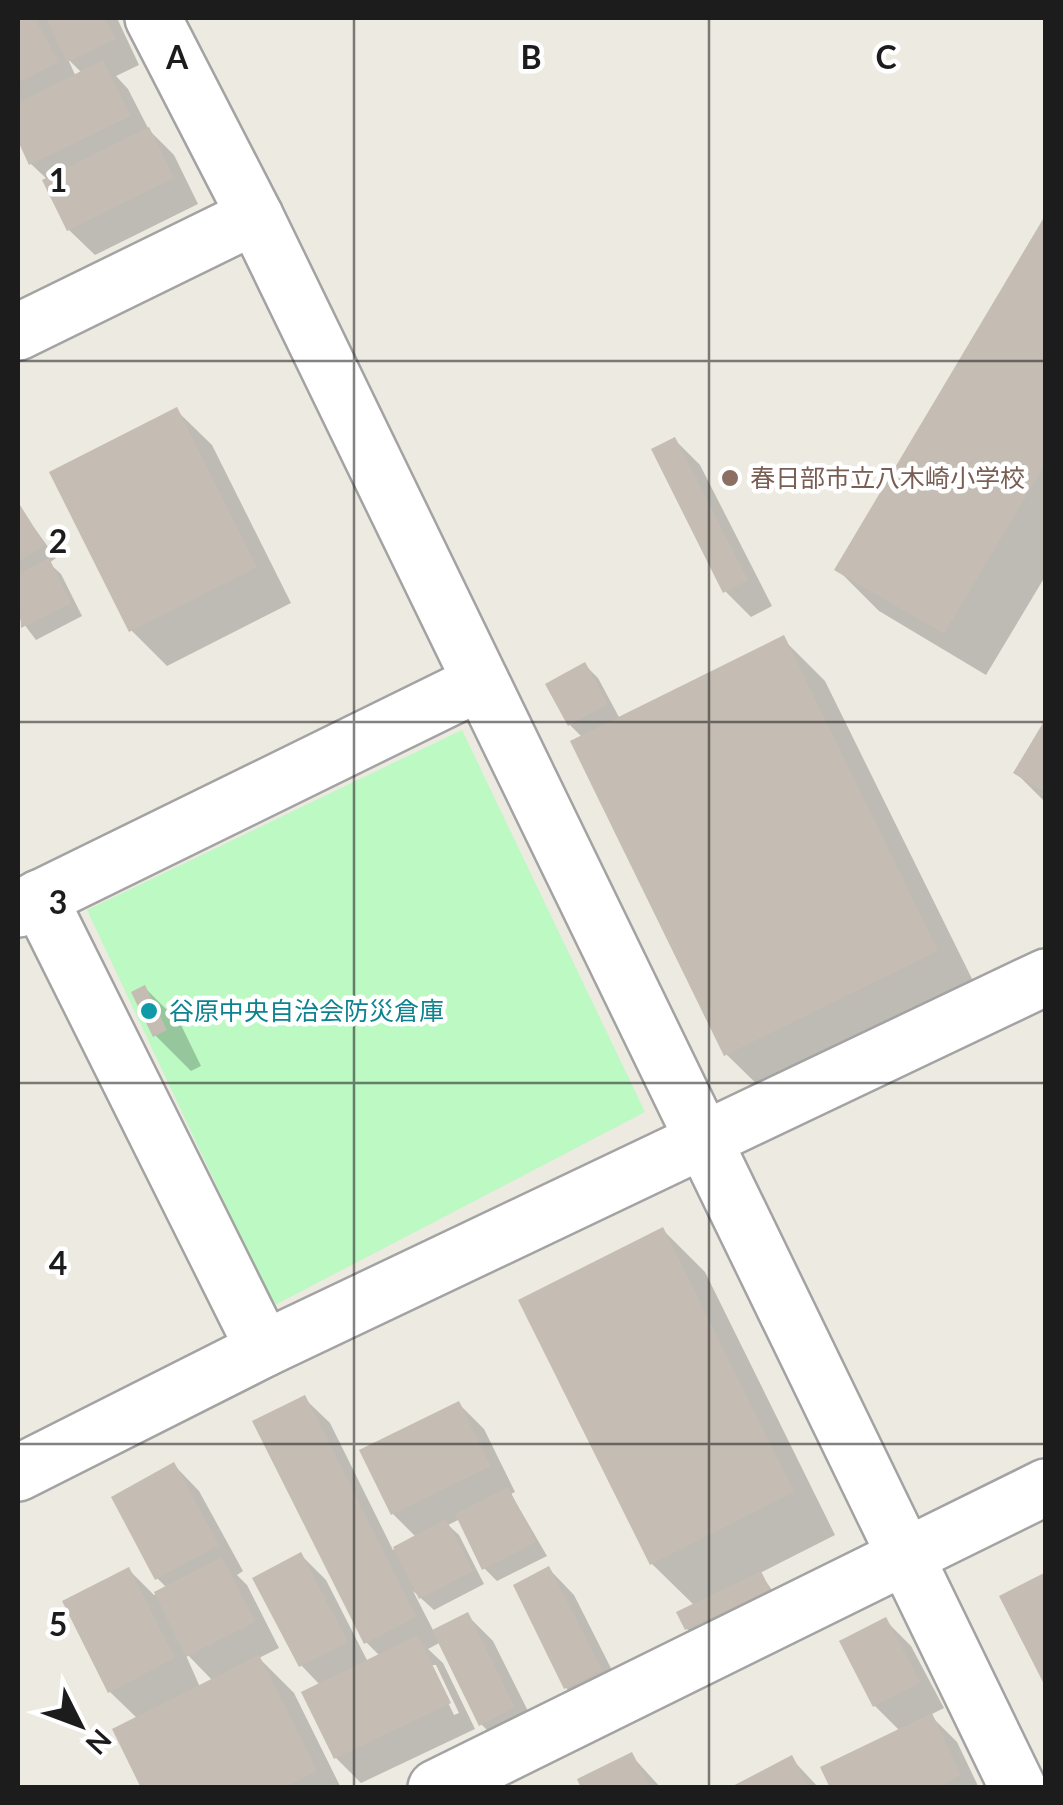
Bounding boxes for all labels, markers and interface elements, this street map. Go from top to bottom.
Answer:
text: A [165,37,189,76]
text: B [520,37,542,76]
text: C [875,37,897,76]
text: 1 [49,160,67,199]
place label: 春日部市立八木崎小学校 [750,462,1025,492]
marker: 春日部市立八木崎小学校 [719,467,741,489]
text: 2 [49,521,67,560]
text: 3 [49,882,67,921]
place label: 谷原中央自治会防災倉庫 [169,995,444,1025]
marker: 谷原中央自治会防災倉庫 [138,1000,160,1022]
text: 4 [49,1243,67,1282]
text: 5 [49,1604,67,1643]
north arrow [30,1675,130,1775]
text: N [79,1723,119,1762]

